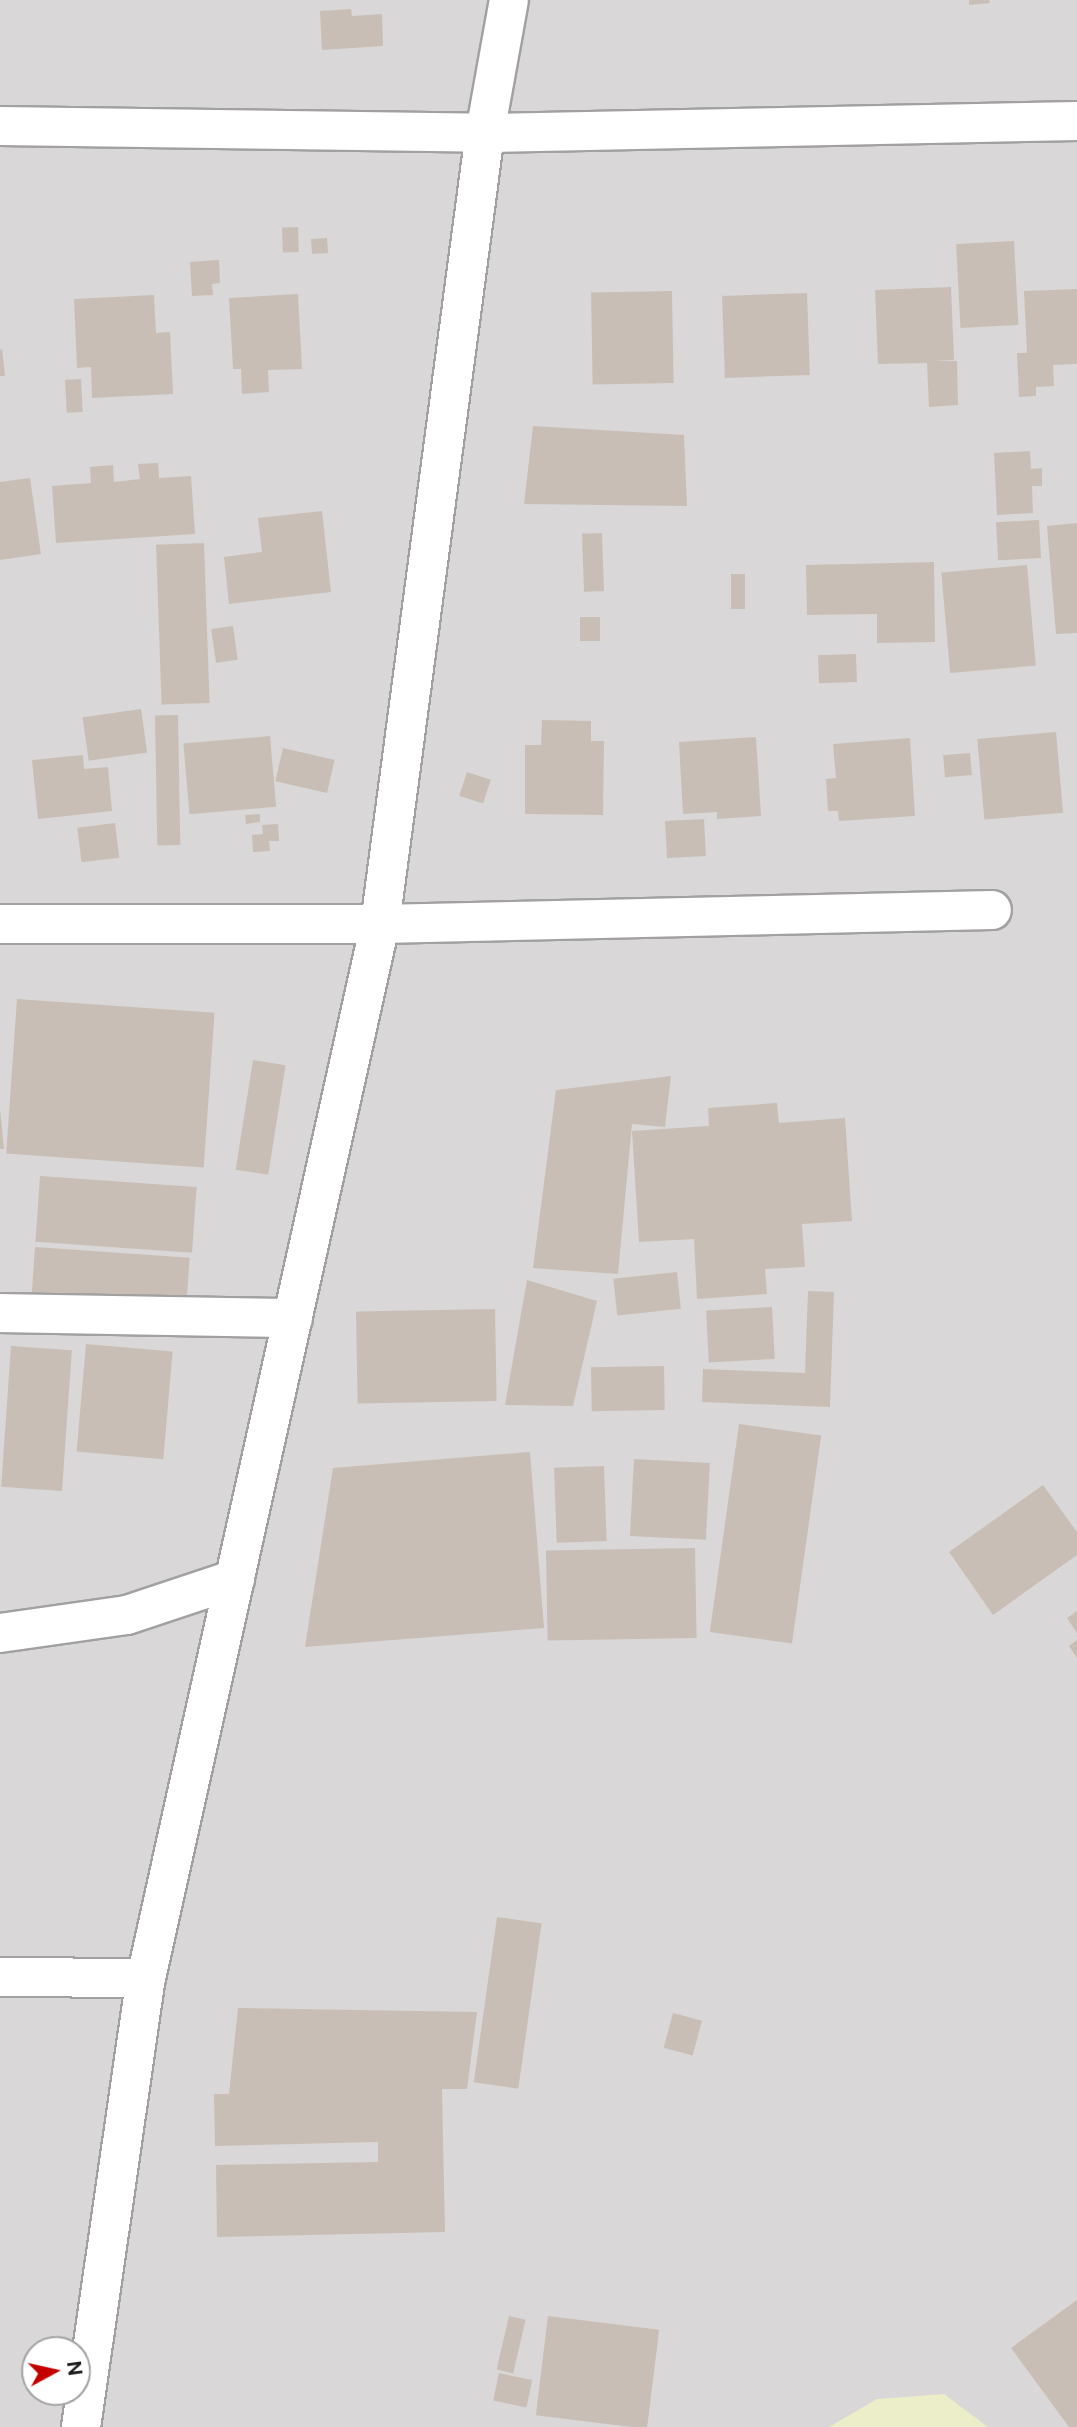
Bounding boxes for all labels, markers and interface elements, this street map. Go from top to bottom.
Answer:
north arrow [21,2336,91,2406]
text: N [63,2359,87,2377]

